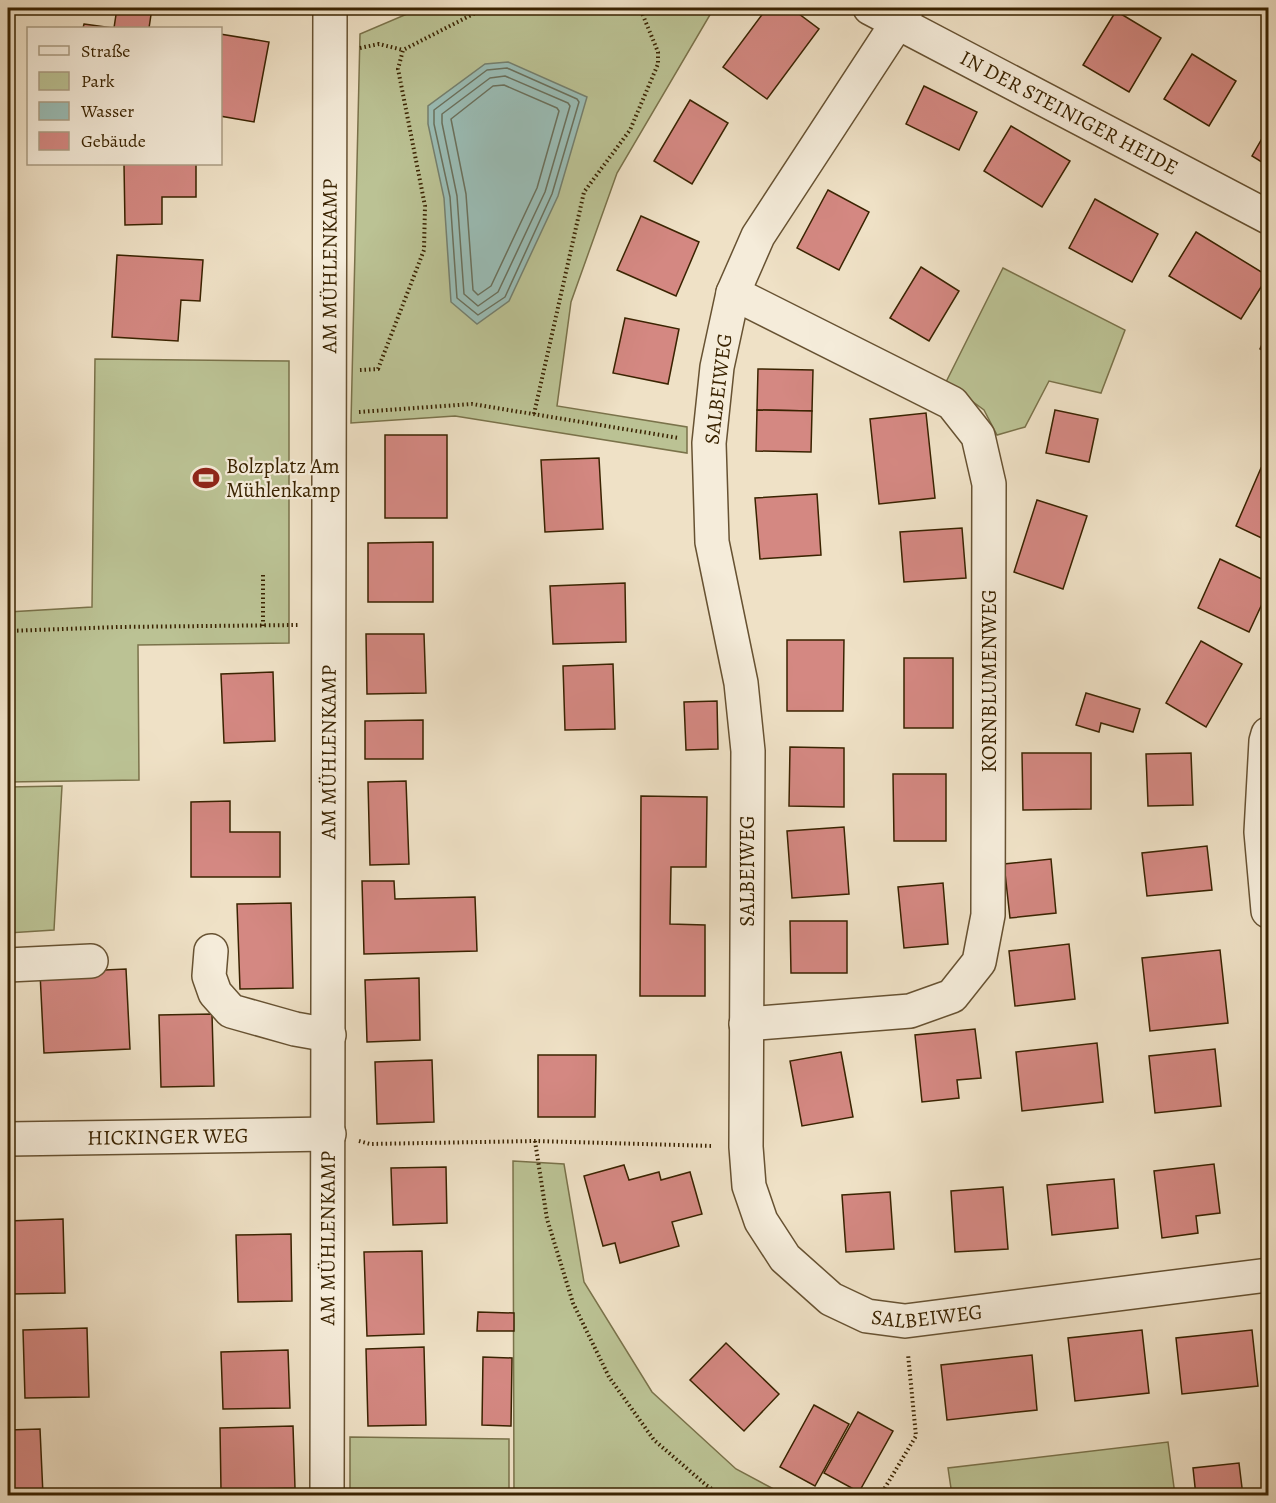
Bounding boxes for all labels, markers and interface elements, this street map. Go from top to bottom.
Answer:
legend [27,27,222,165]
text: Straße [81,39,130,63]
street label: IN DER STEINIGER HEIDE [955,44,1183,181]
text: Park [81,69,115,93]
text: Wasser [80,99,134,123]
text: Gebäude [81,129,146,153]
street label: AM MÜHLENKAMP [315,178,344,354]
street label: SALBEIWEG [697,332,739,446]
place label: Bolzplatz Am Mühlenkamp [226,452,340,504]
sports icon: Bolzplatz Am Mühlenkamp [191,463,221,493]
street label: KORNBLUMENWEG [975,589,1003,773]
street label: AM MÜHLENKAMP [314,664,343,840]
street label: SALBEIWEG [733,815,761,927]
street label: HICKINGER WEG [87,1121,249,1152]
street label: AM MÜHLENKAMP [313,1150,342,1326]
street label: SALBEIWEG [869,1297,984,1335]

